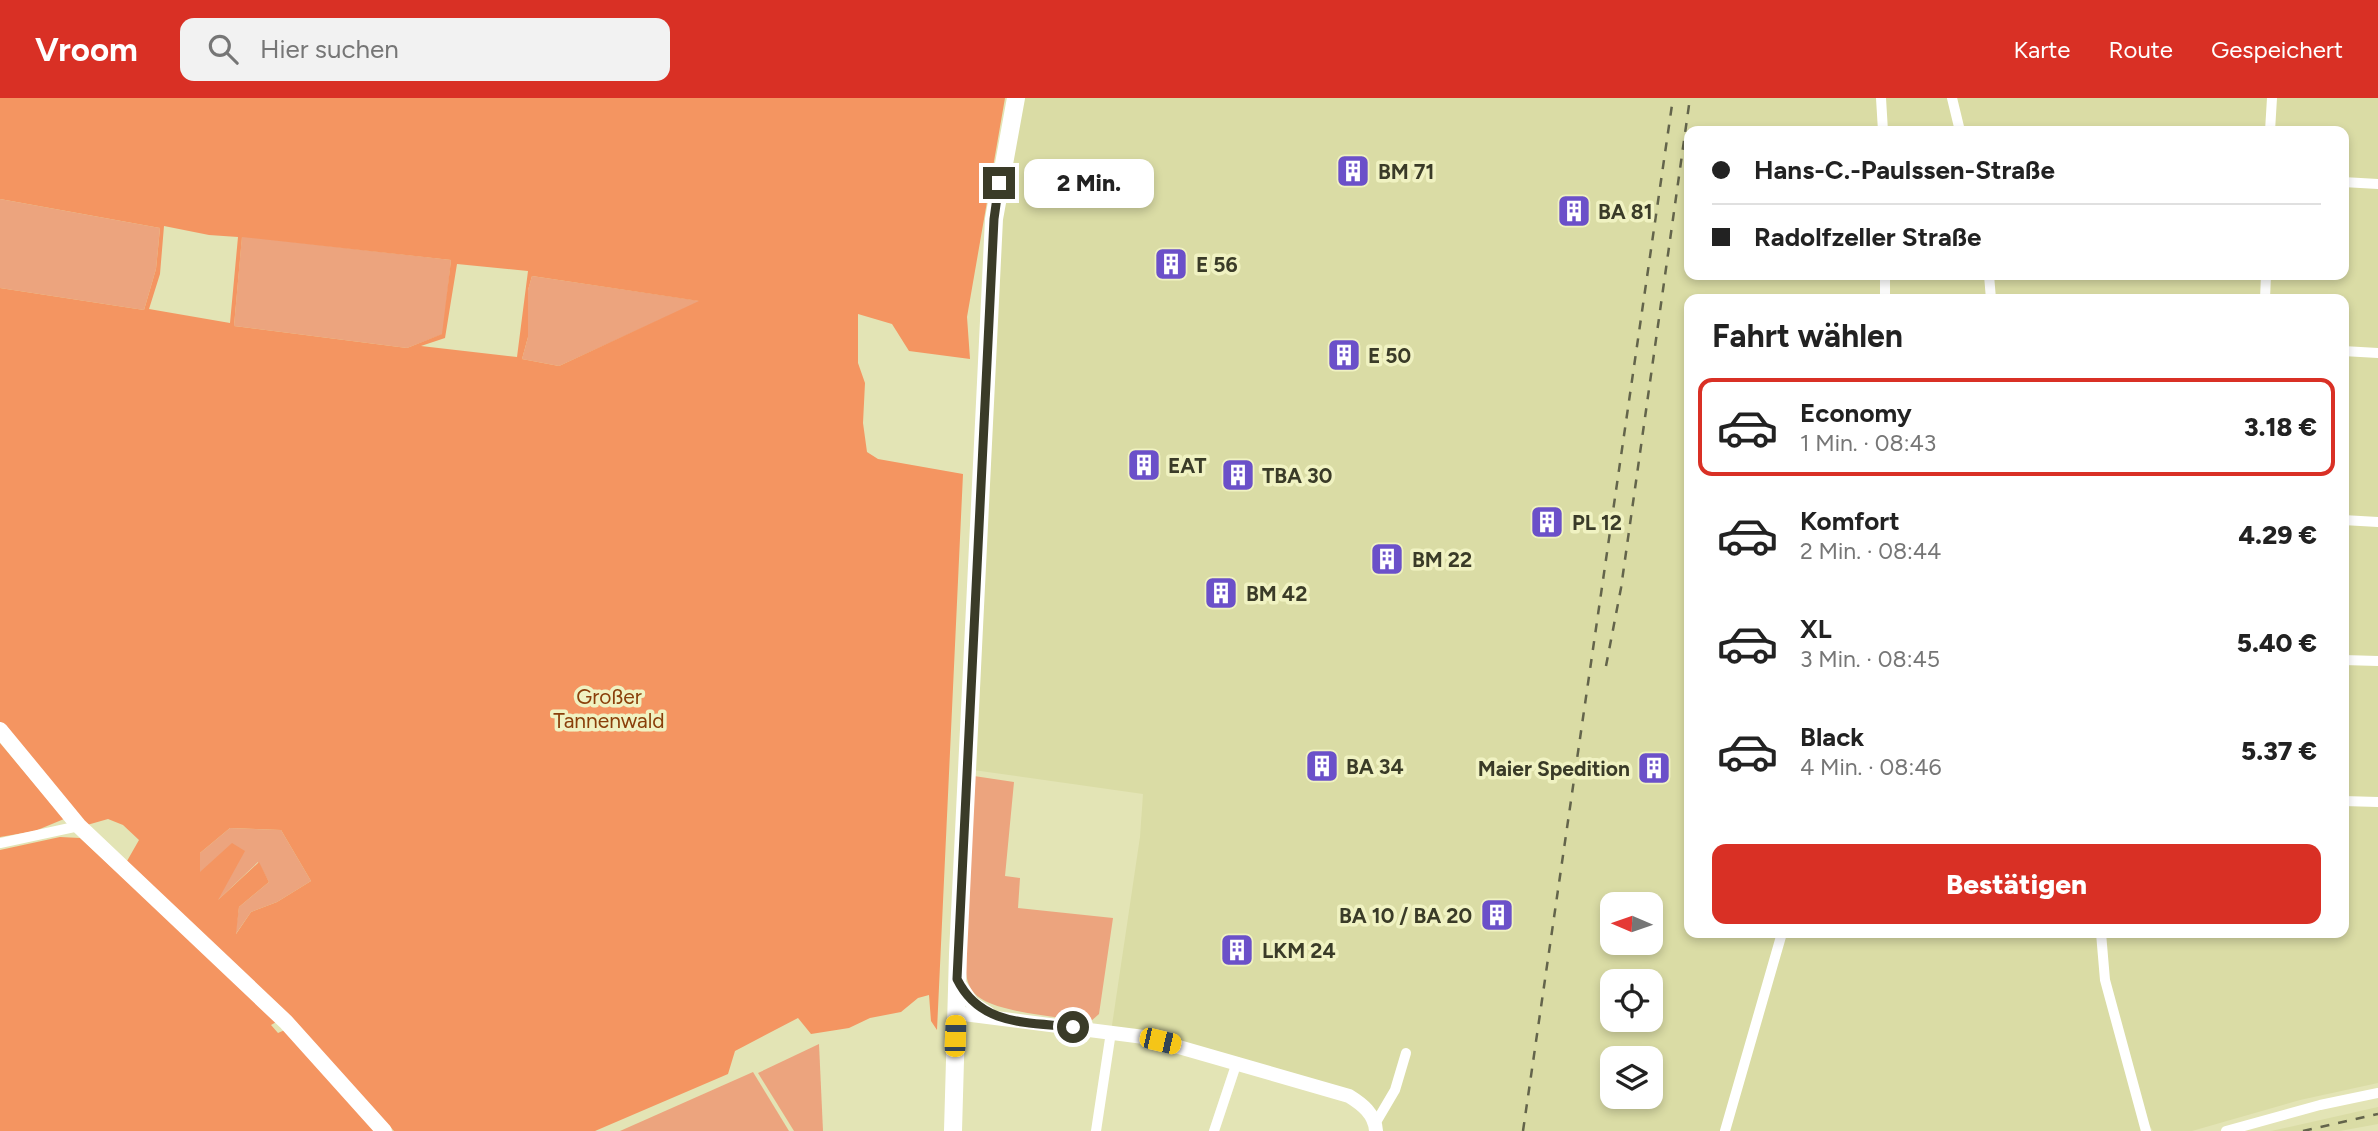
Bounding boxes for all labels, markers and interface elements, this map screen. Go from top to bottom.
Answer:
search box [180,18,670,81]
text: Vroom [35,30,138,69]
icon: search [204,30,242,68]
text: Hier suchen [260,33,399,65]
text: Karte [2014,35,2070,64]
text: Route [2108,35,2173,64]
text: Gespeichert [2211,35,2343,64]
building icon: BM 71 [1334,152,1372,190]
text: Hans-C.-Paulssen-Straße [1754,154,2055,186]
callout: 2 Min. [1024,158,1153,208]
place label: BM 71 [1378,159,1434,184]
route end [983,167,1015,199]
text: 2 Min. [1057,169,1121,197]
building icon: BA 81 [1555,192,1593,230]
place label: BA 81 [1598,199,1653,224]
text: Radolfzeller Straße [1754,221,1981,253]
building icon: E 56 [1152,245,1190,283]
place label: E 56 [1196,252,1238,277]
text: Fahrt wählen [1712,317,1903,355]
building icon: E 50 [1325,336,1363,374]
place label: E 50 [1368,343,1411,368]
icon: car [1716,396,1779,459]
text: Economy [1800,397,1912,429]
text: 3.18 € [2244,411,2317,443]
text: 1 Min. · 08:43 [1800,429,1936,457]
building icon: EAT [1125,446,1163,484]
place label: EAT [1168,453,1207,478]
building icon: TBA 30 [1219,456,1257,494]
place label: TBA 30 [1262,463,1332,488]
building icon: PL 12 [1528,503,1566,541]
icon: car [1716,504,1779,567]
text: Komfort [1800,505,1900,537]
place label: PL 12 [1572,510,1622,535]
text: 4.29 € [2238,519,2317,551]
text: 2 Min. · 08:44 [1800,537,1941,565]
building icon: BM 22 [1368,540,1406,578]
place label: BM 22 [1412,547,1472,572]
building icon: BM 42 [1202,574,1240,612]
place label: BM 42 [1246,581,1307,606]
icon: car [1716,612,1779,675]
text: XL [1800,613,1832,645]
text: 5.40 € [2237,627,2317,659]
text: 3 Min. · 08:45 [1800,645,1940,673]
park label: Großer Tannenwald [553,684,665,733]
icon: car [1716,720,1779,783]
text: Black [1800,721,1864,753]
text: 5.37 € [2241,735,2317,767]
building icon: BA 34 [1303,747,1341,785]
building icon: Maier Spedition [1635,749,1673,787]
text: 4 Min. · 08:46 [1800,753,1942,781]
place label: BA 34 [1346,754,1404,779]
place label: Maier Spedition [1478,756,1630,781]
button: Bestätigen [1712,844,2321,924]
north arrow [1600,892,1662,956]
map controls [1600,892,1663,1109]
building icon: BA 10 / BA 20 [1478,896,1516,934]
place label: BA 10 / BA 20 [1339,903,1472,928]
building icon: LKM 24 [1218,931,1256,969]
place label: LKM 24 [1262,938,1336,963]
button: locate [1600,969,1663,1032]
route start [1057,1011,1089,1043]
car [944,1015,967,1057]
car [1138,1026,1183,1056]
button: layers [1600,1046,1663,1109]

